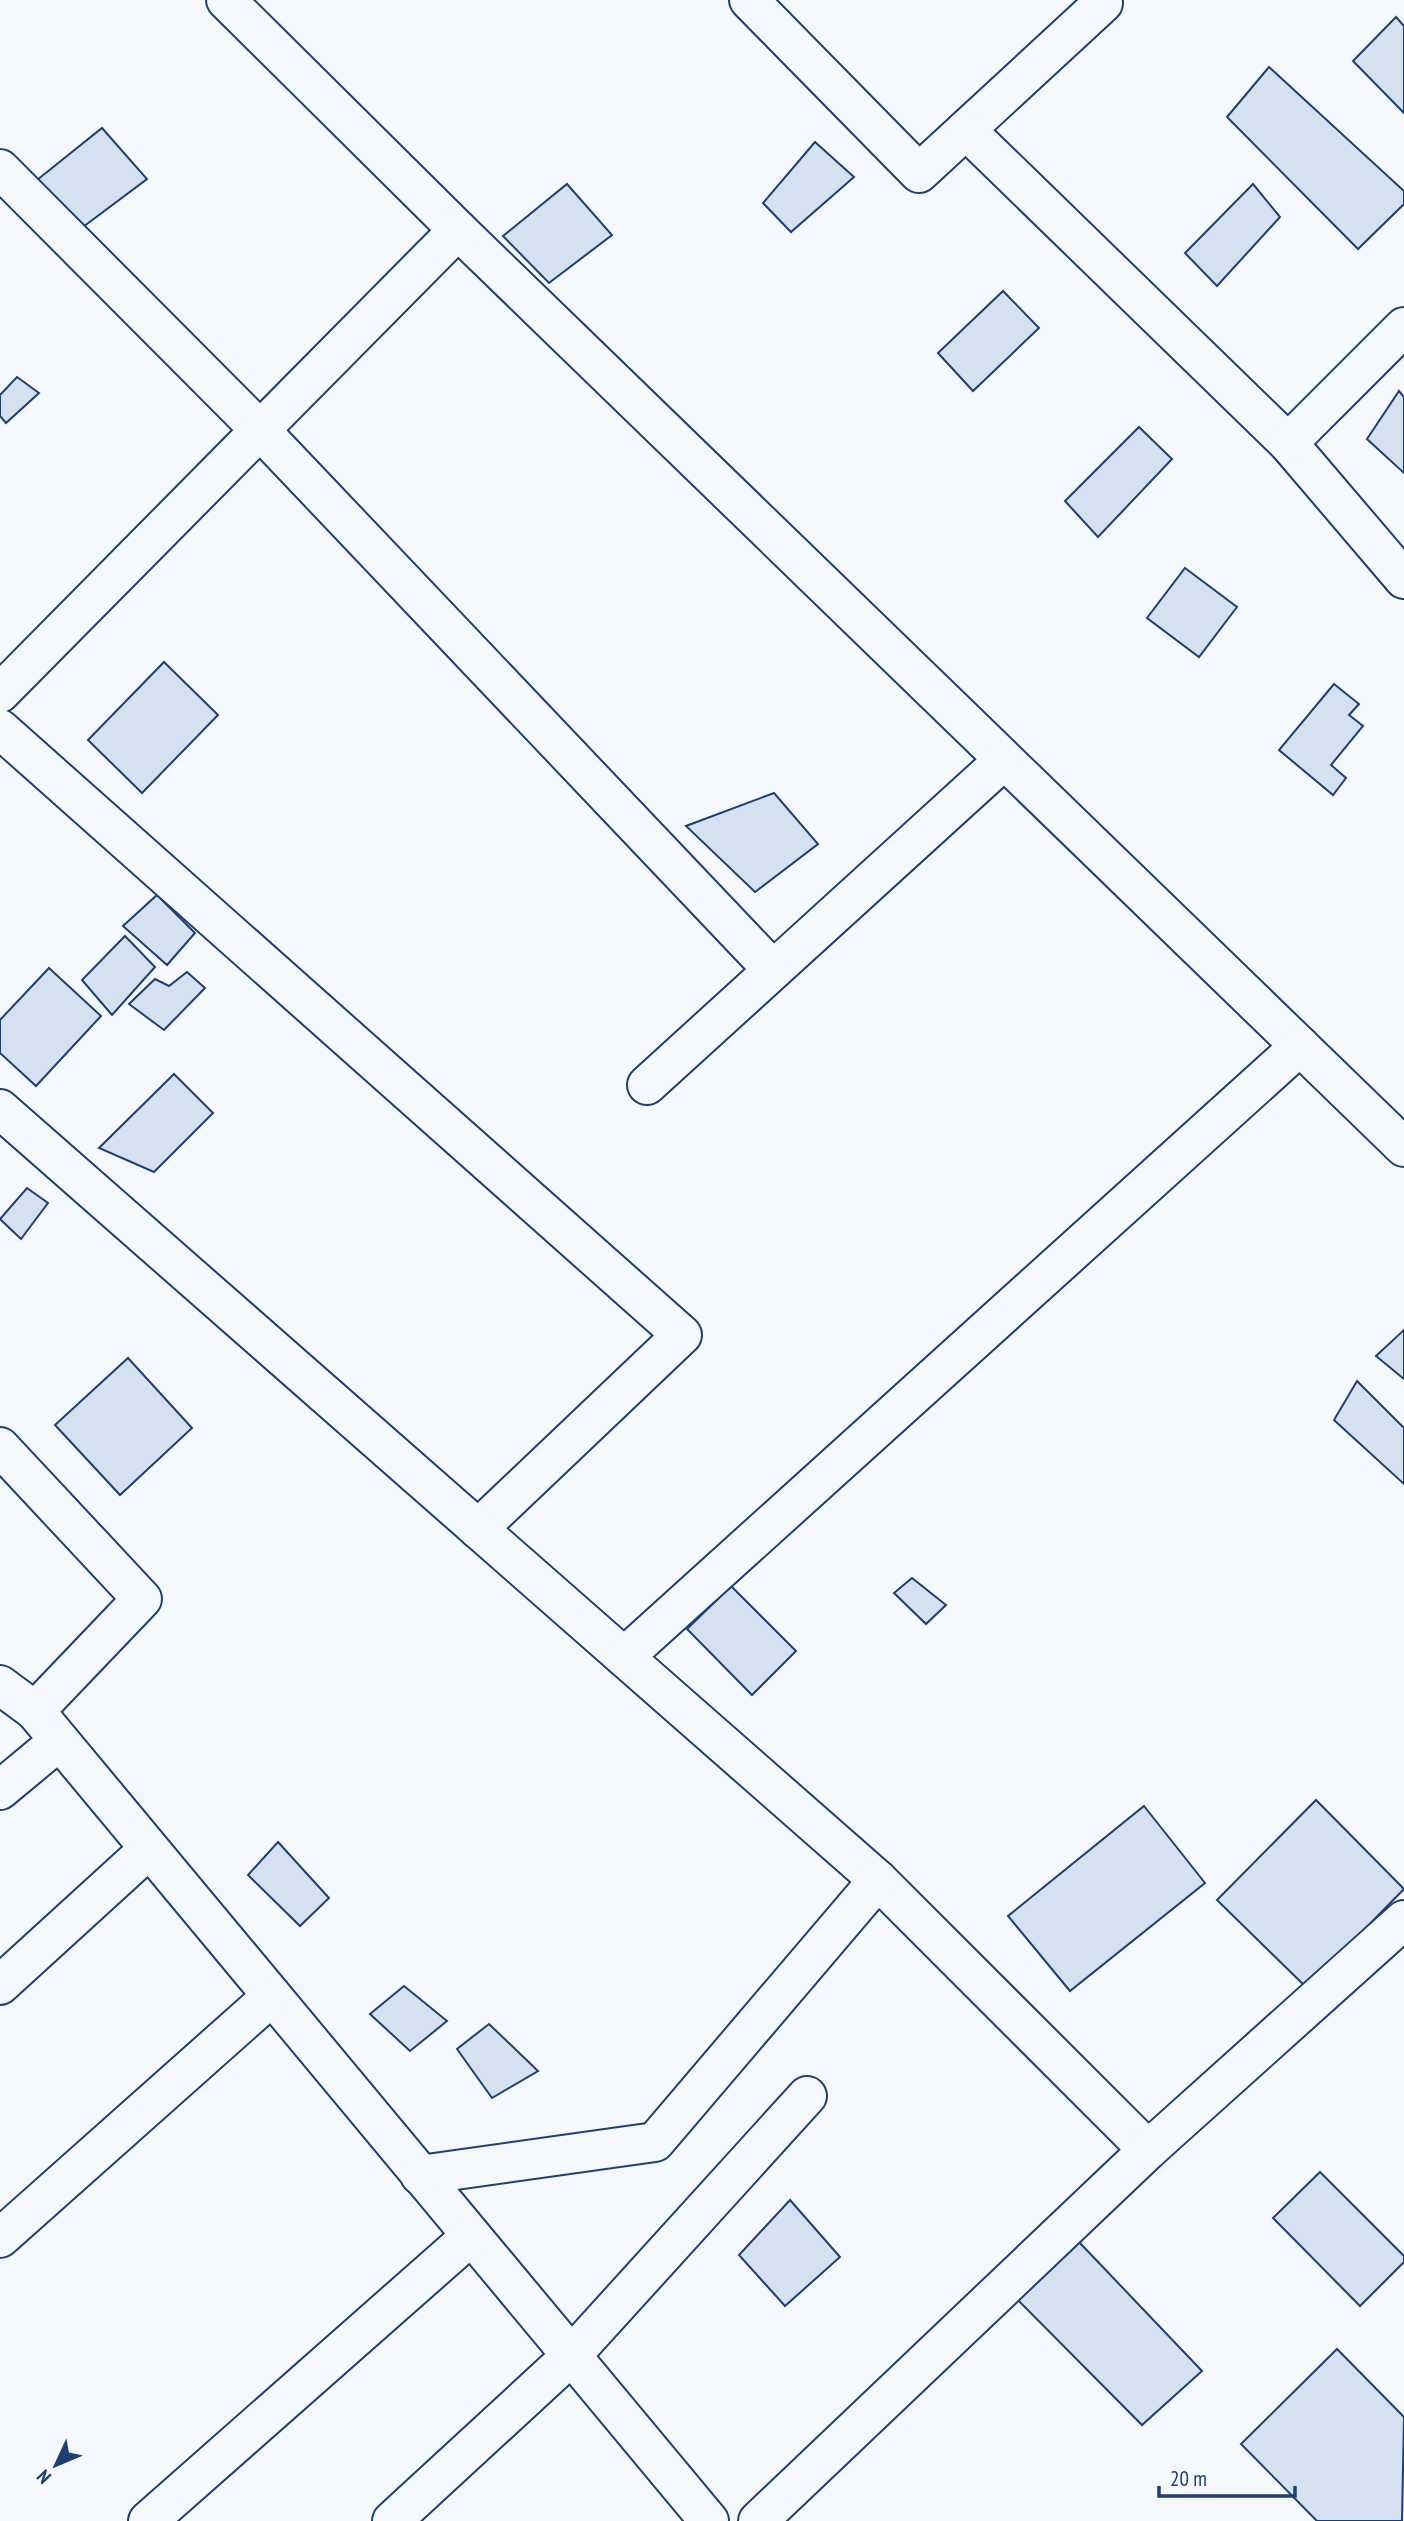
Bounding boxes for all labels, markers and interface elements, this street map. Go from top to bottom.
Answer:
north arrow [21,2430,91,2500]
scale bar [1159,2454,1296,2498]
text: N [32,2465,56,2489]
text: 20 m [1170,2465,1207,2492]

